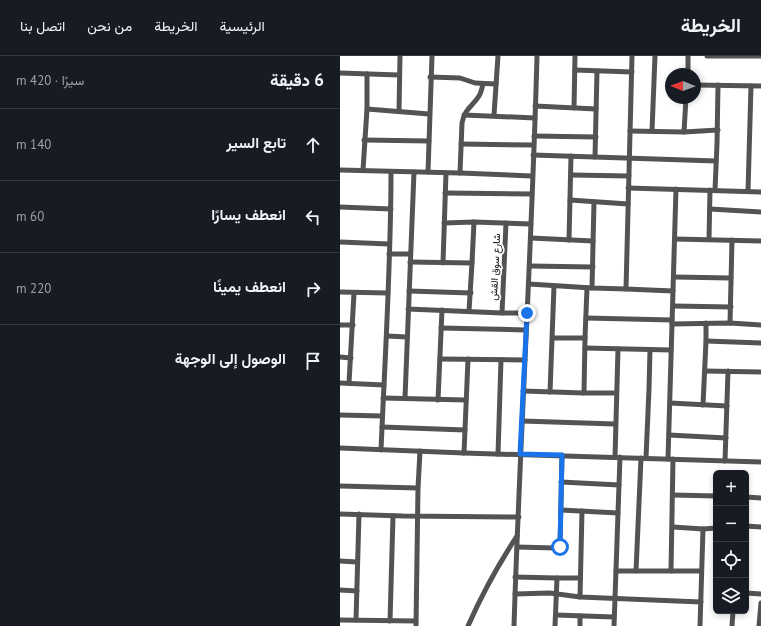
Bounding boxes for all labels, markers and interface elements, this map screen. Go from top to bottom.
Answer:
text: الخريطة [681,13,741,37]
text: اتصل بنا [20,17,65,35]
text: من نحن [87,17,132,35]
text: الخريطة [154,17,197,35]
text: الرئيسية [219,17,265,35]
north arrow [665,68,701,104]
text: 6 دقيقة [270,69,324,91]
text: سيرًا · 420 m [16,72,84,89]
text: تابع السير [226,133,286,152]
icon: ahead [302,134,324,156]
text: 140 m [16,136,51,153]
text: انعطف يسارًا [211,205,286,224]
icon: left [302,206,324,228]
text: 60 m [16,208,44,225]
street label: شارع سوق القش [487,233,503,301]
text: انعطف يمينًا [213,277,286,296]
icon: right [302,278,324,300]
text: 220 m [16,280,51,297]
route end [518,304,536,322]
text: الوصول إلى الوجهة [175,349,286,368]
icon: arrive [302,350,324,372]
map controls [713,470,749,614]
button: + [713,470,749,506]
button: − [713,506,749,542]
route start [551,538,569,556]
button: locate [713,542,749,578]
button: layers [713,578,749,614]

